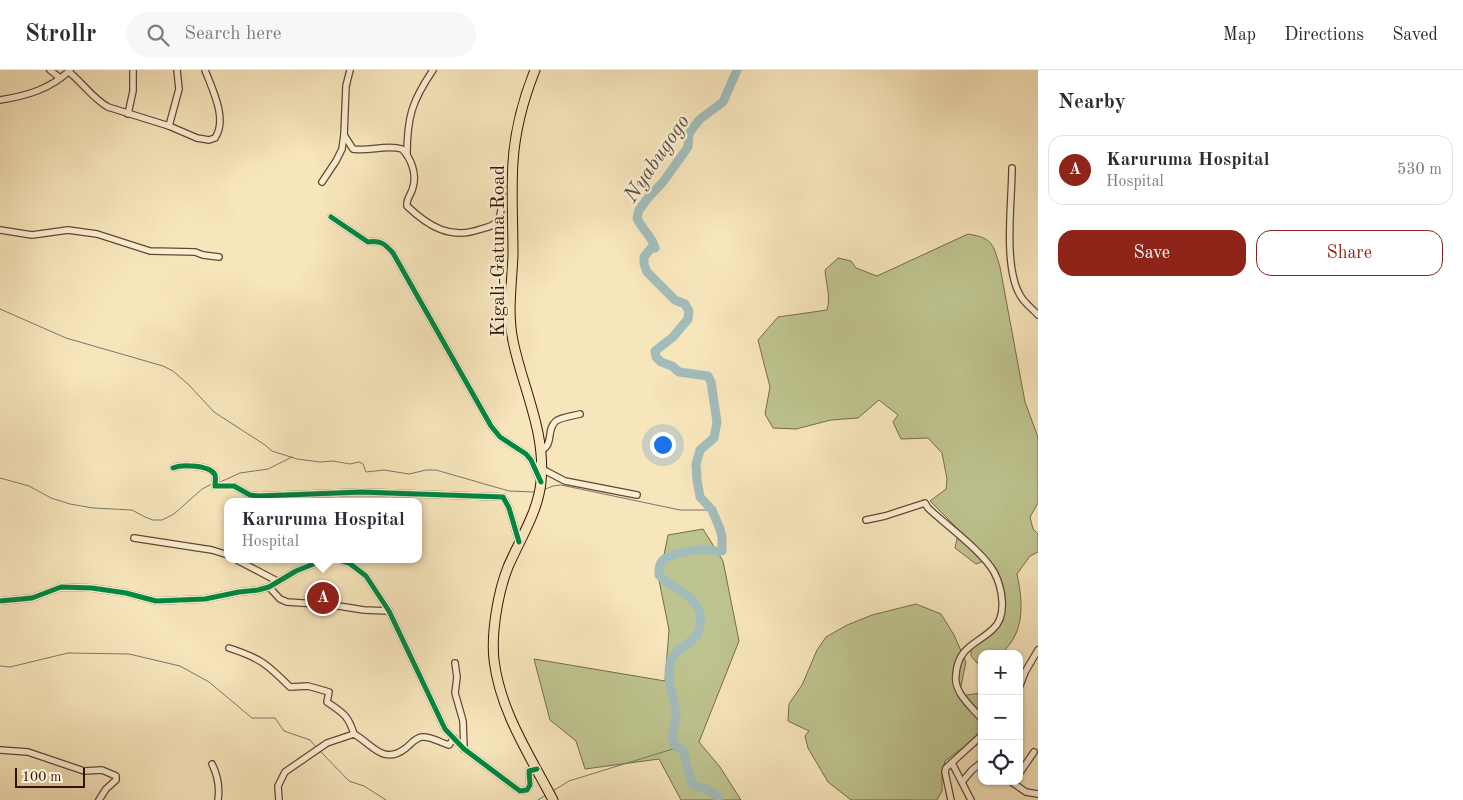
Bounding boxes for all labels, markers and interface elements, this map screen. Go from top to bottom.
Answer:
search box [126,12,476,57]
icon: search [144,21,172,49]
text: Strollr [25,23,96,47]
text: Search here [184,25,282,44]
text: Map [1223,26,1256,44]
text: Directions [1284,26,1364,44]
text: Saved [1392,26,1438,44]
text: Nearby [1058,92,1126,113]
water label: Nyabugogo [620,111,694,207]
text: Karuruma Hospital [1106,151,1270,170]
text: A [1069,162,1081,178]
text: 530 m [1397,162,1442,178]
street label: Kigali-Gatuna Road [489,165,509,337]
text: Hospital [1106,174,1164,190]
button: Save [1058,230,1246,276]
button: Share [1256,230,1443,276]
your location [650,432,676,458]
popup [224,498,422,563]
text: Karuruma Hospital [241,511,405,530]
text: Hospital [241,534,299,550]
pin: A [307,579,339,617]
map controls [978,650,1023,785]
button: + [978,650,1023,695]
button: − [978,695,1023,740]
button: locate [978,740,1023,785]
scale bar [15,765,85,788]
text: 100 m [22,770,61,784]

